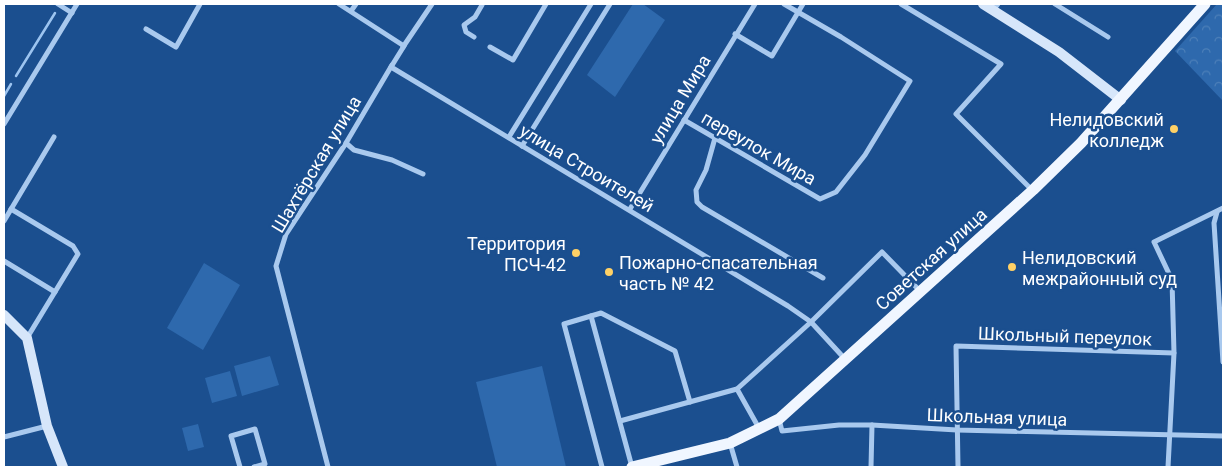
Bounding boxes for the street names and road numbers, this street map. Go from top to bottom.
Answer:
street label: улица Мира [645,51,715,147]
street label: Шахтёрская улица [267,92,365,236]
street label: переулок Мира [698,107,820,189]
street label: улица Строителей [516,120,658,216]
street label: Советская улица [871,204,991,314]
street label: Школьный переулок [978,322,1153,350]
street label: Школьная улица [926,404,1068,430]

